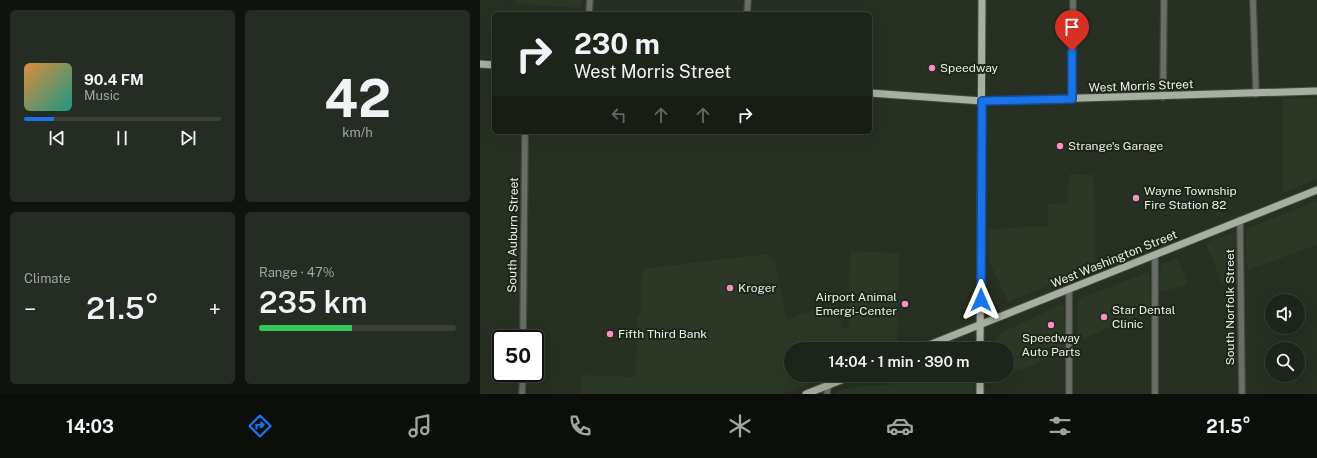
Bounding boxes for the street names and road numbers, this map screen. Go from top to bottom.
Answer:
street label: West Morris Street [1088,77,1194,95]
street label: South Auburn Street [505,177,521,293]
street label: West Washington Street [1049,227,1180,291]
street label: South Norfolk Street [1223,248,1237,365]

